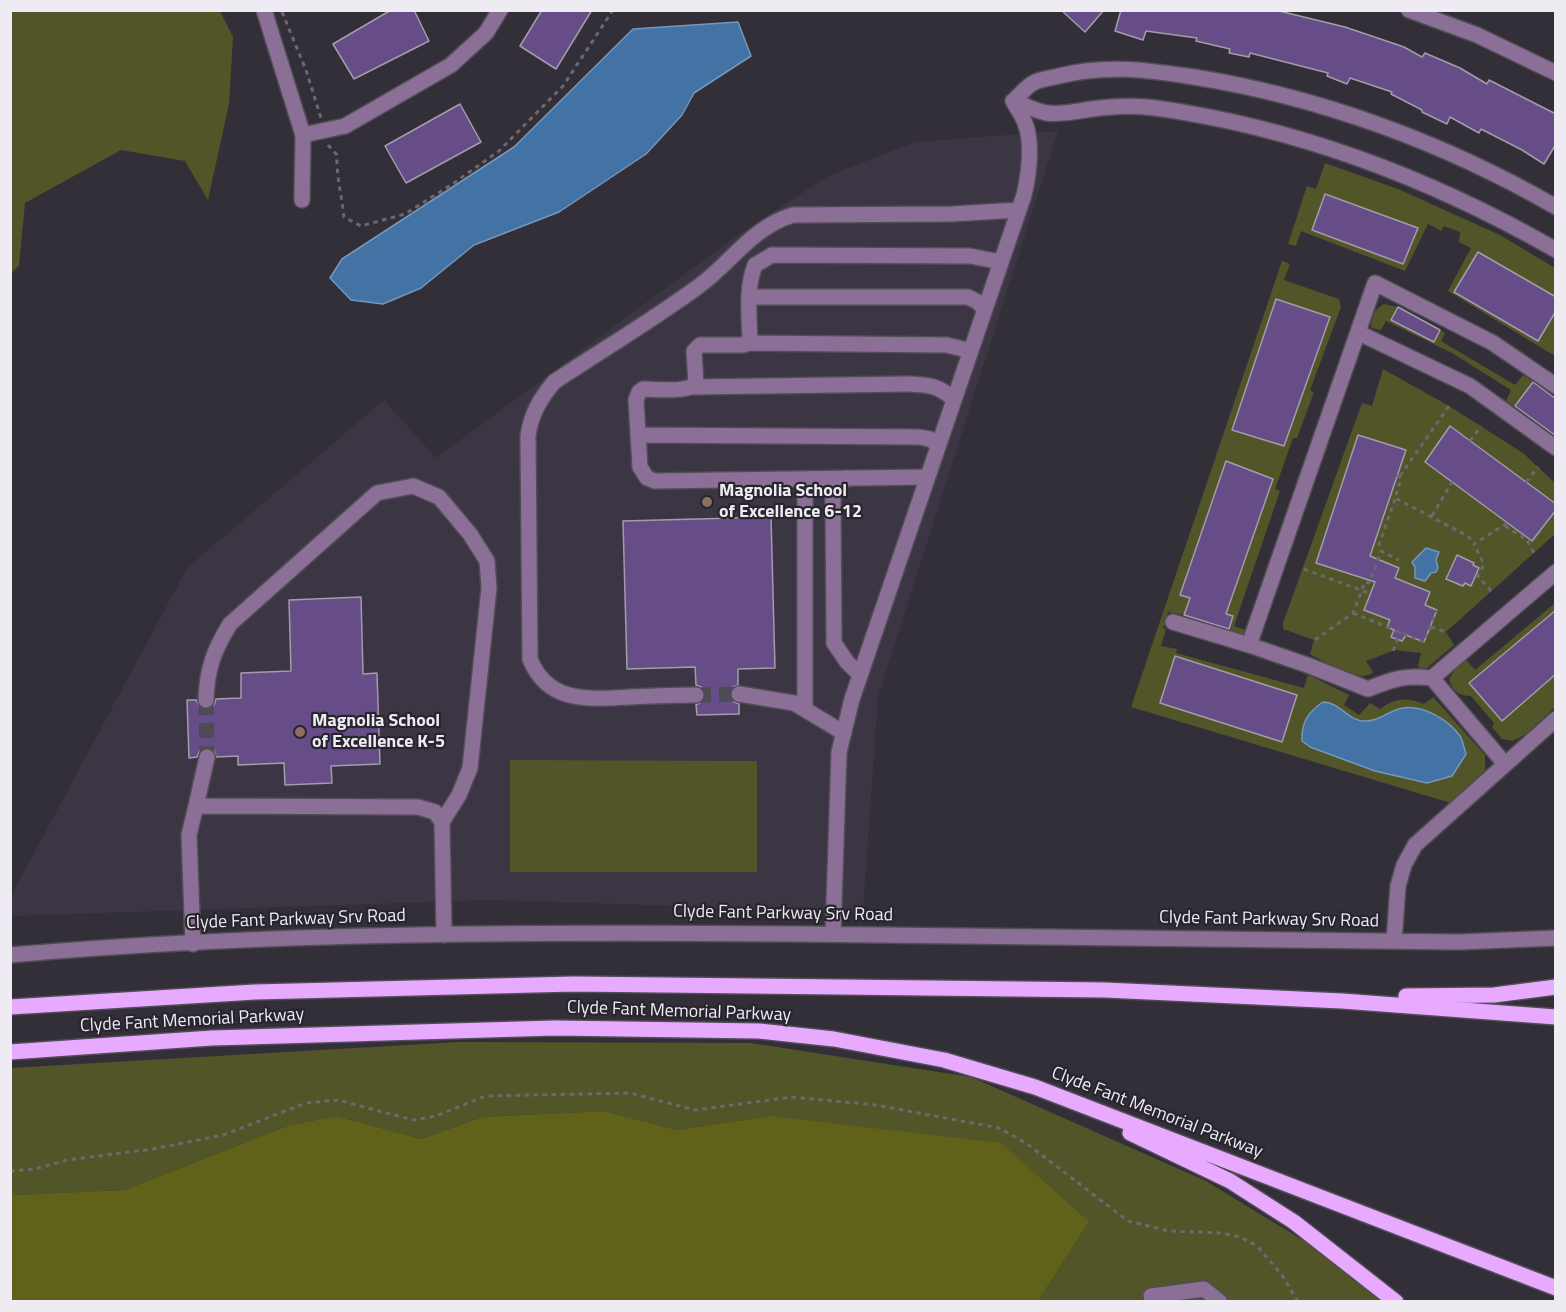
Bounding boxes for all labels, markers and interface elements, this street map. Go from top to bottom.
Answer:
place label: Magnolia School of Excellence 6-12 [719,481,862,524]
marker: Magnolia School of Excellence 6-12 [700,495,714,509]
place label: Magnolia School of Excellence K-5 [312,711,445,754]
marker: Magnolia School of Excellence K-5 [293,725,307,739]
street label: Clyde Fant Parkway Srv Road [673,901,893,927]
street label: Clyde Fant Parkway Srv Road [186,905,406,935]
street label: Clyde Fant Parkway Srv Road [1159,907,1379,933]
street label: Clyde Fant Memorial Parkway [566,997,792,1027]
street label: Clyde Fant Memorial Parkway [79,1004,305,1038]
street label: Clyde Fant Memorial Parkway [1048,1063,1266,1163]

